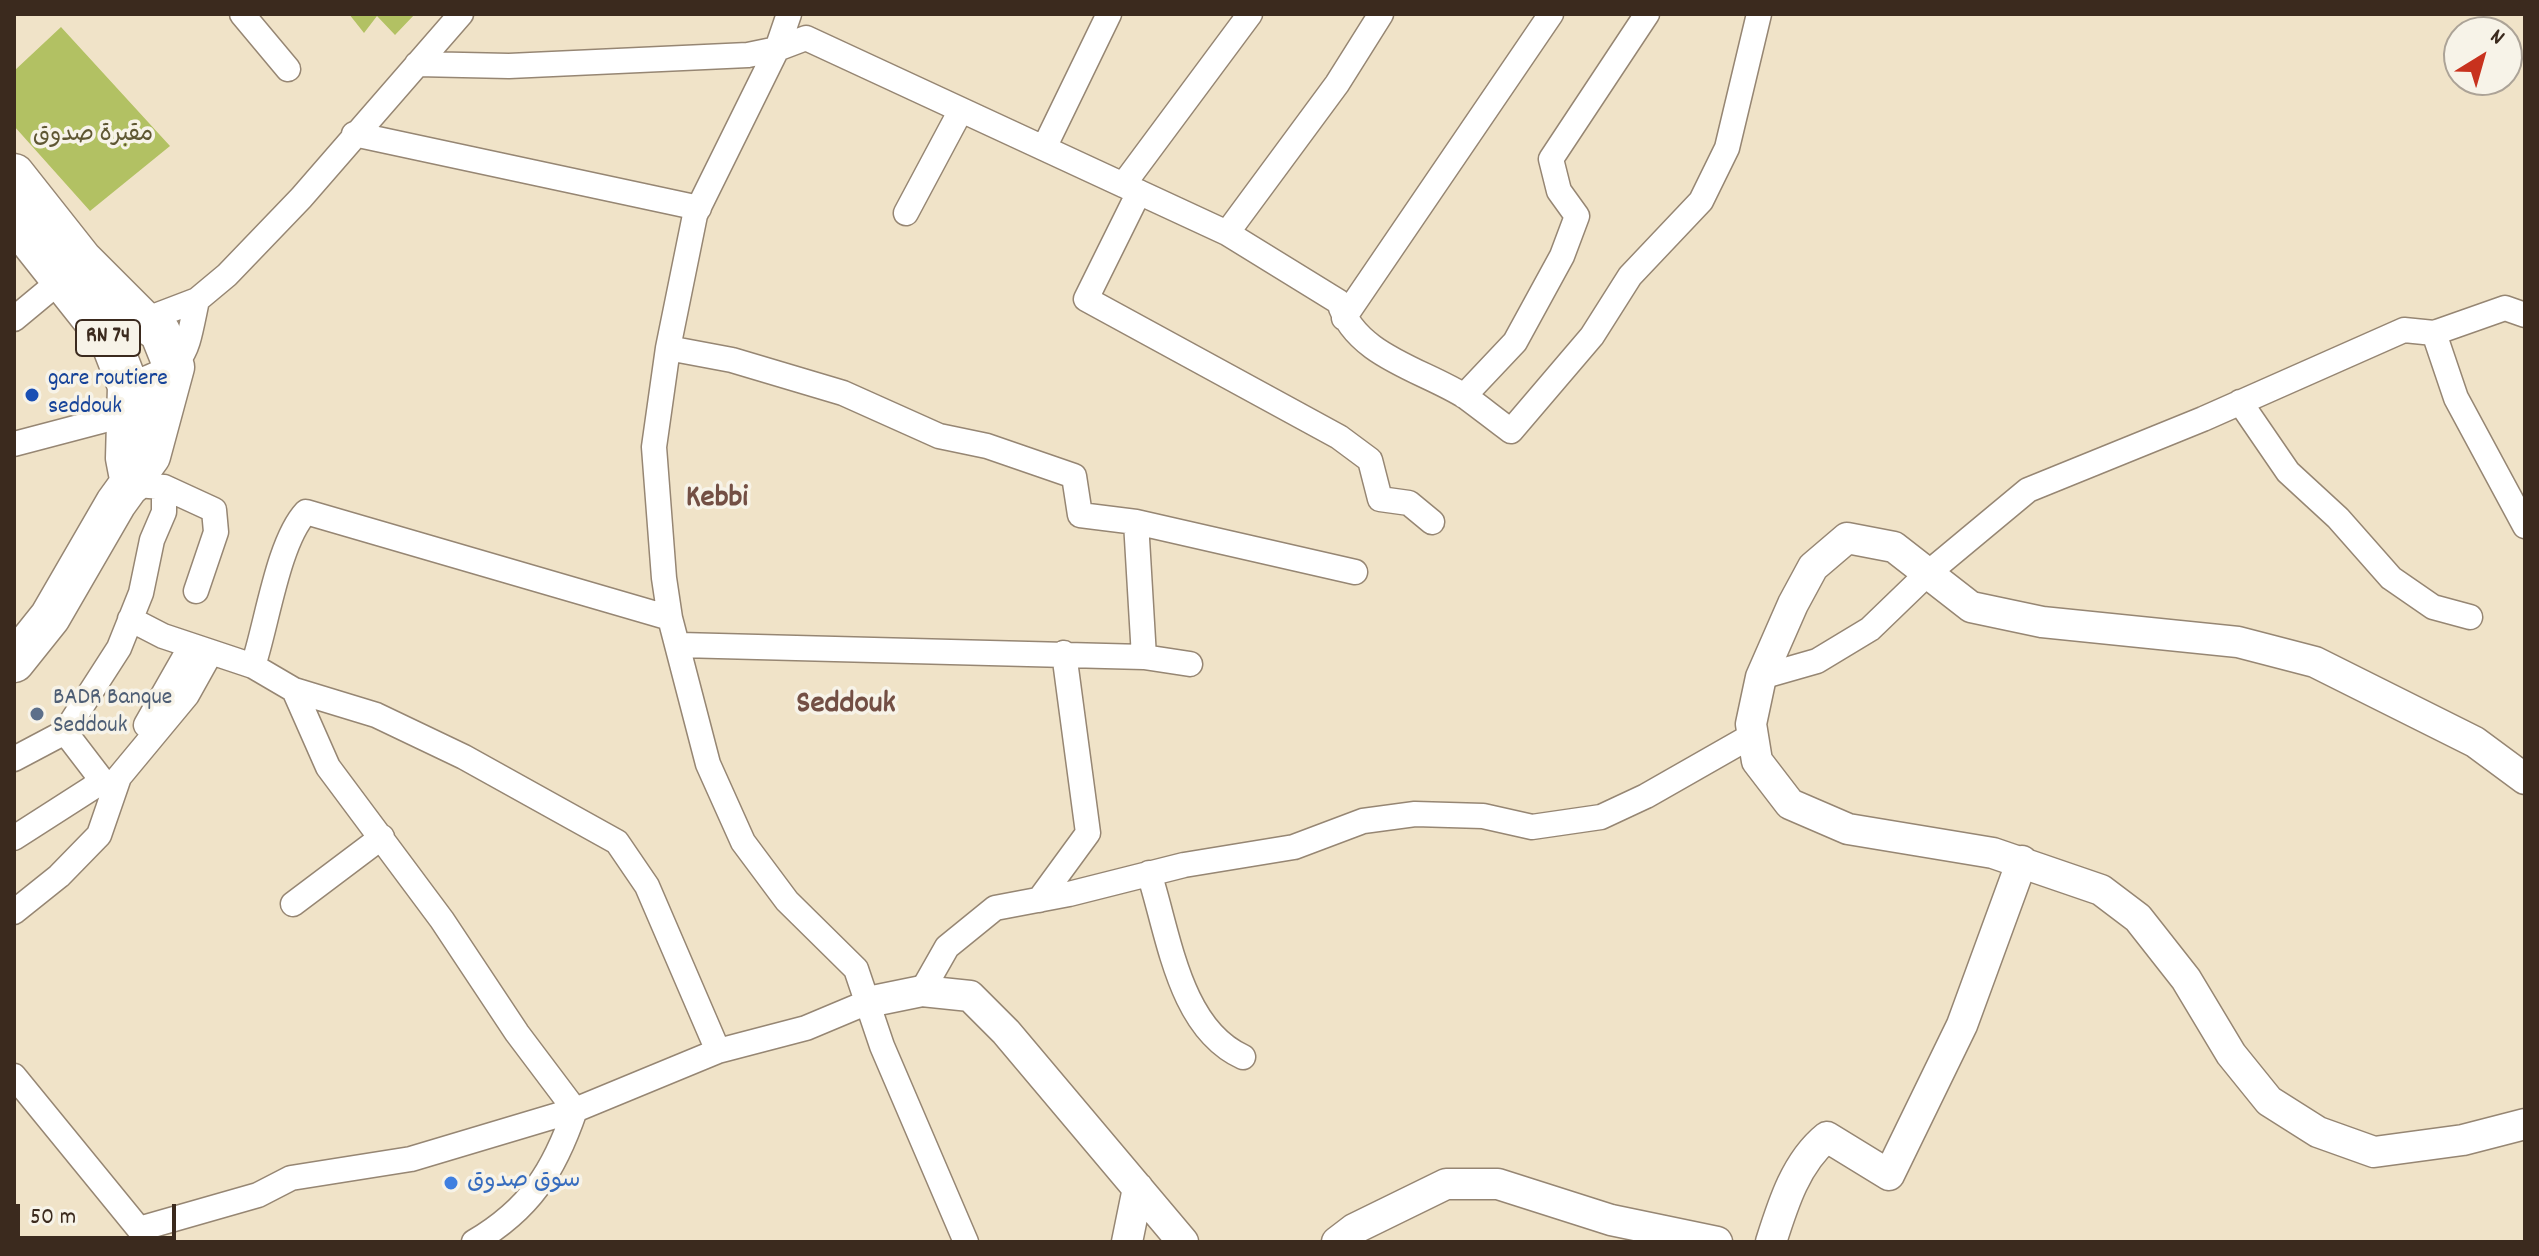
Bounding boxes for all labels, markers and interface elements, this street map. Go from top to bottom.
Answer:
north arrow [2443,16,2523,96]
text: N [2483,22,2510,54]
park label: مقبرة صدوق [33,123,153,151]
road number: RN 74 [76,320,140,356]
place label: gare routiere seddouk [48,367,168,423]
marker: gare routiere seddouk [23,386,41,404]
district label: Kebbi [686,482,748,520]
place label: BADR Banque Seddouk [53,686,172,742]
district label: Seddouk [796,688,896,726]
marker: BADR Banque Seddouk [28,705,46,723]
place label: سوق صدوق [467,1169,581,1197]
marker: سوق صدوق [442,1174,460,1192]
scale bar [20,1188,180,1238]
text: 50 m [30,1201,76,1235]

